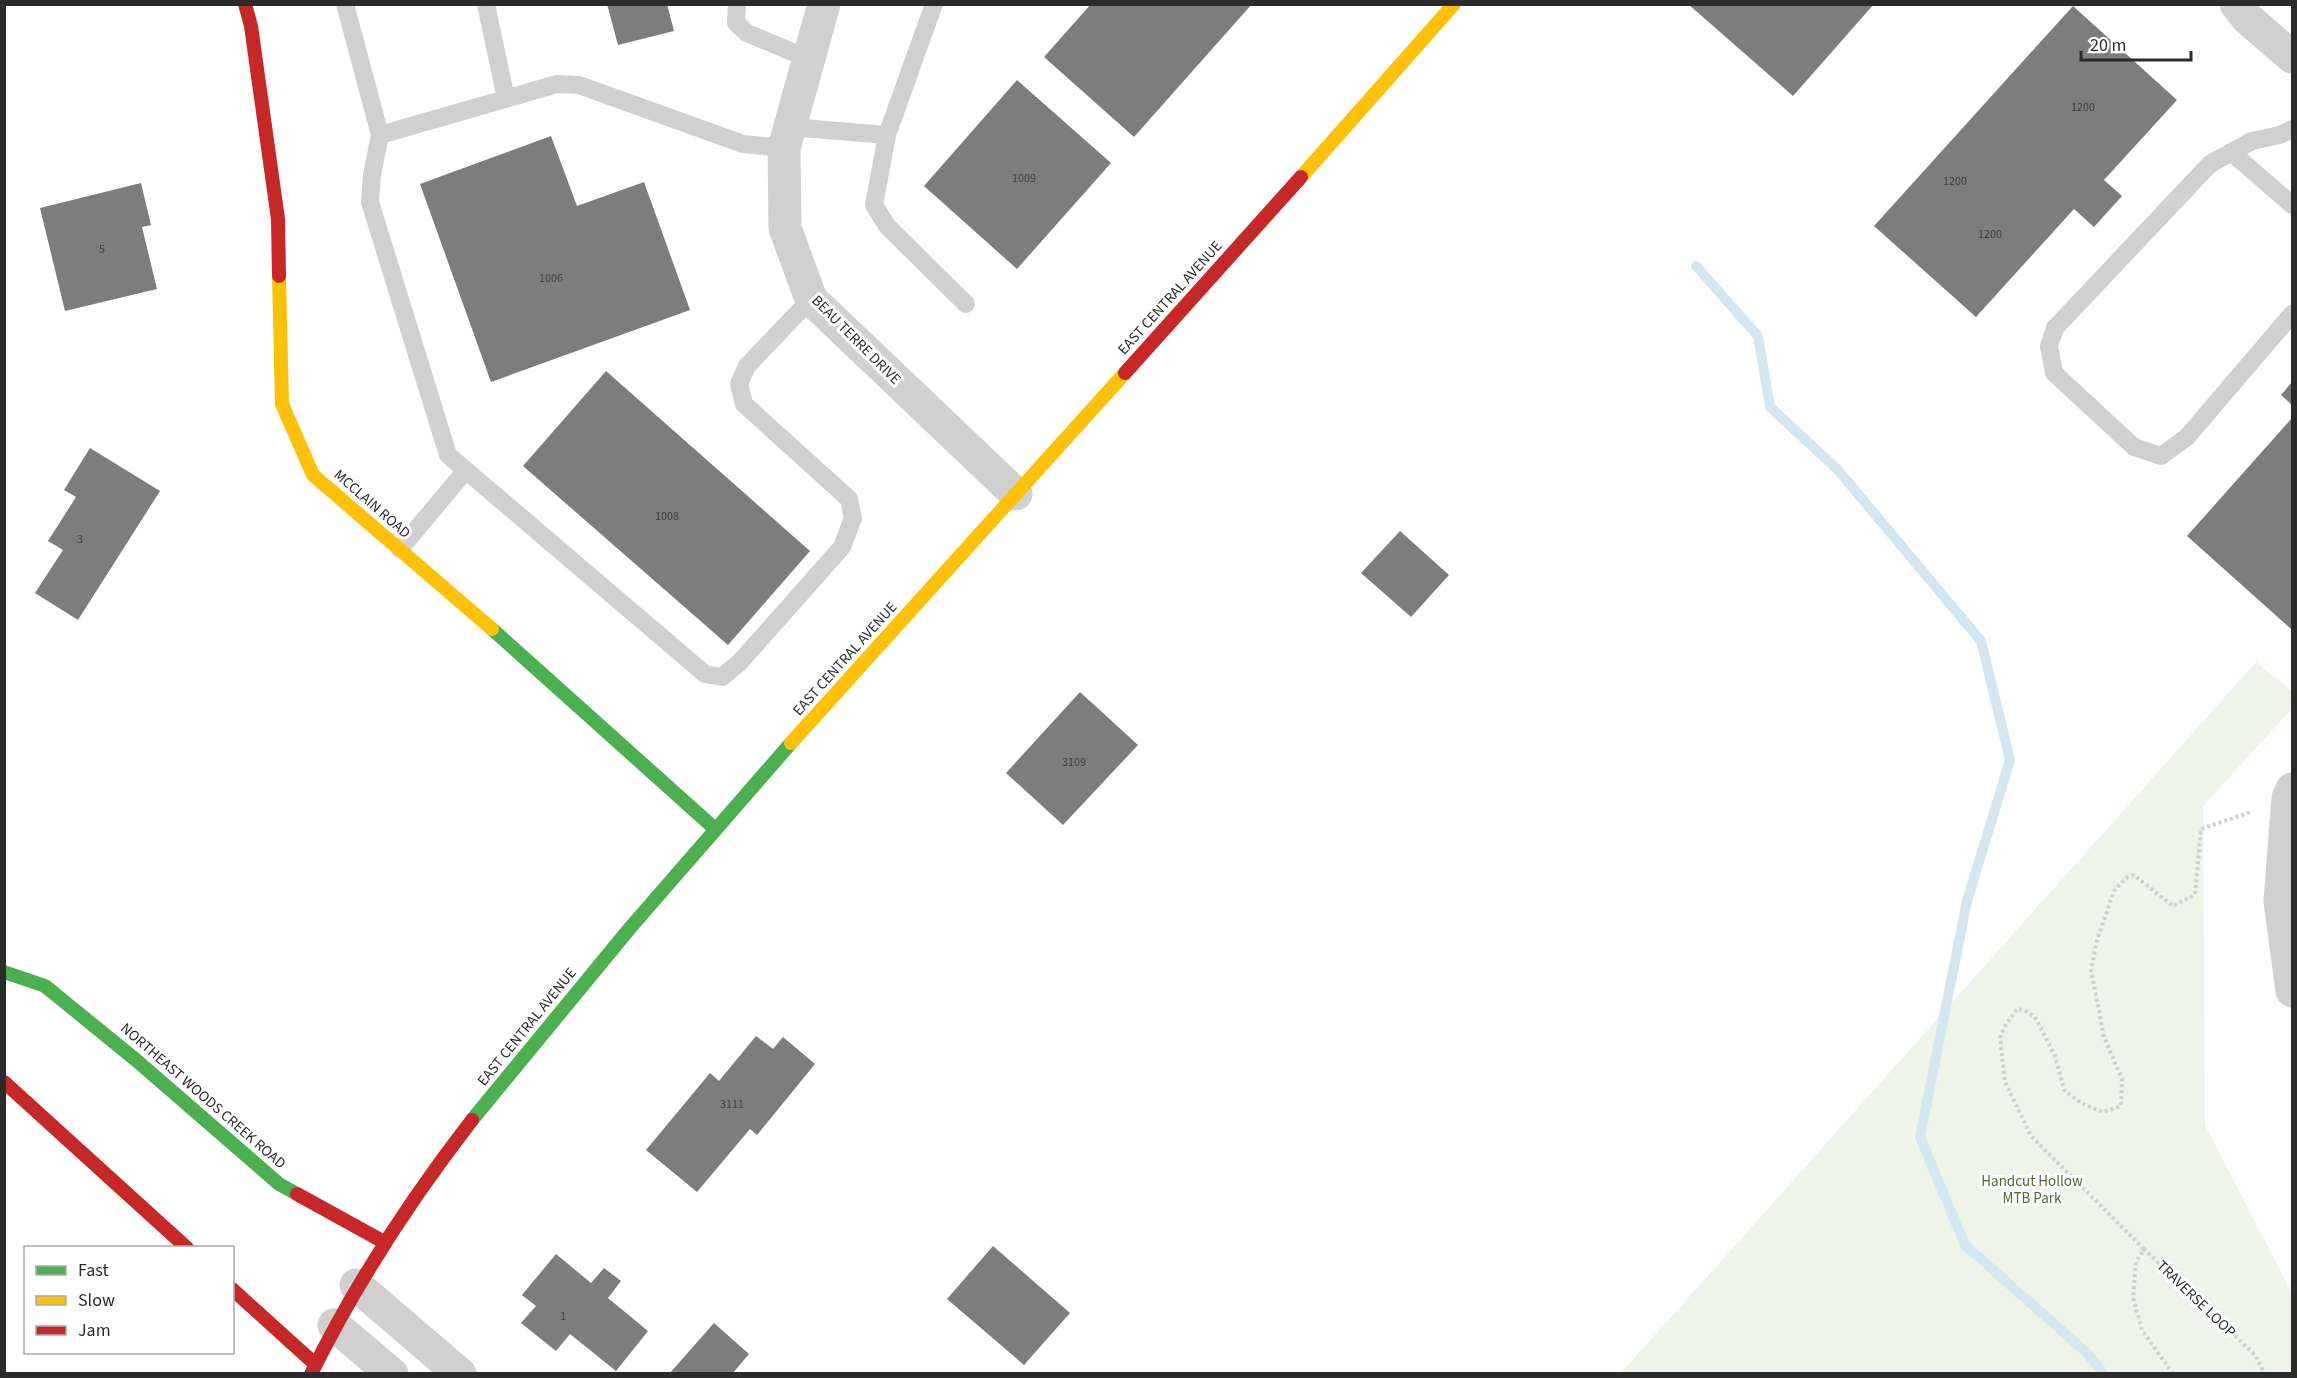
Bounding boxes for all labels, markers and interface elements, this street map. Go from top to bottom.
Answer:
scale bar [2081,24,2190,62]
text: 20 m [2090,33,2126,58]
house number: 1200 [2071,99,2095,116]
house number: 1009 [1012,170,1036,187]
house number: 1200 [1943,173,1967,190]
house number: 1200 [1978,226,2002,243]
street label: EAST CENTRAL AVENUE [1113,236,1227,360]
house number: 5 [99,241,105,258]
house number: 1006 [539,270,563,287]
street label: BEAU TERRE DRIVE [807,291,905,389]
street label: MCCLAIN ROAD [329,465,415,543]
house number: 1008 [655,508,679,525]
house number: 3 [77,531,83,548]
street label: EAST CENTRAL AVENUE [788,597,902,721]
house number: 3109 [1062,754,1086,771]
street label: EAST CENTRAL AVENUE [473,963,581,1091]
street label: NORTHEAST WOODS CREEK ROAD [116,1018,290,1174]
house number: 3111 [720,1096,744,1113]
park label: Handcut Hollow MTB Park [1981,1171,2083,1209]
legend [24,1246,234,1354]
street label: TRAVERSE LOOP [2152,1256,2240,1342]
text: Fast [78,1258,109,1283]
text: Slow [78,1288,115,1313]
house number: 1 [560,1308,566,1325]
text: Jam [78,1318,111,1343]

